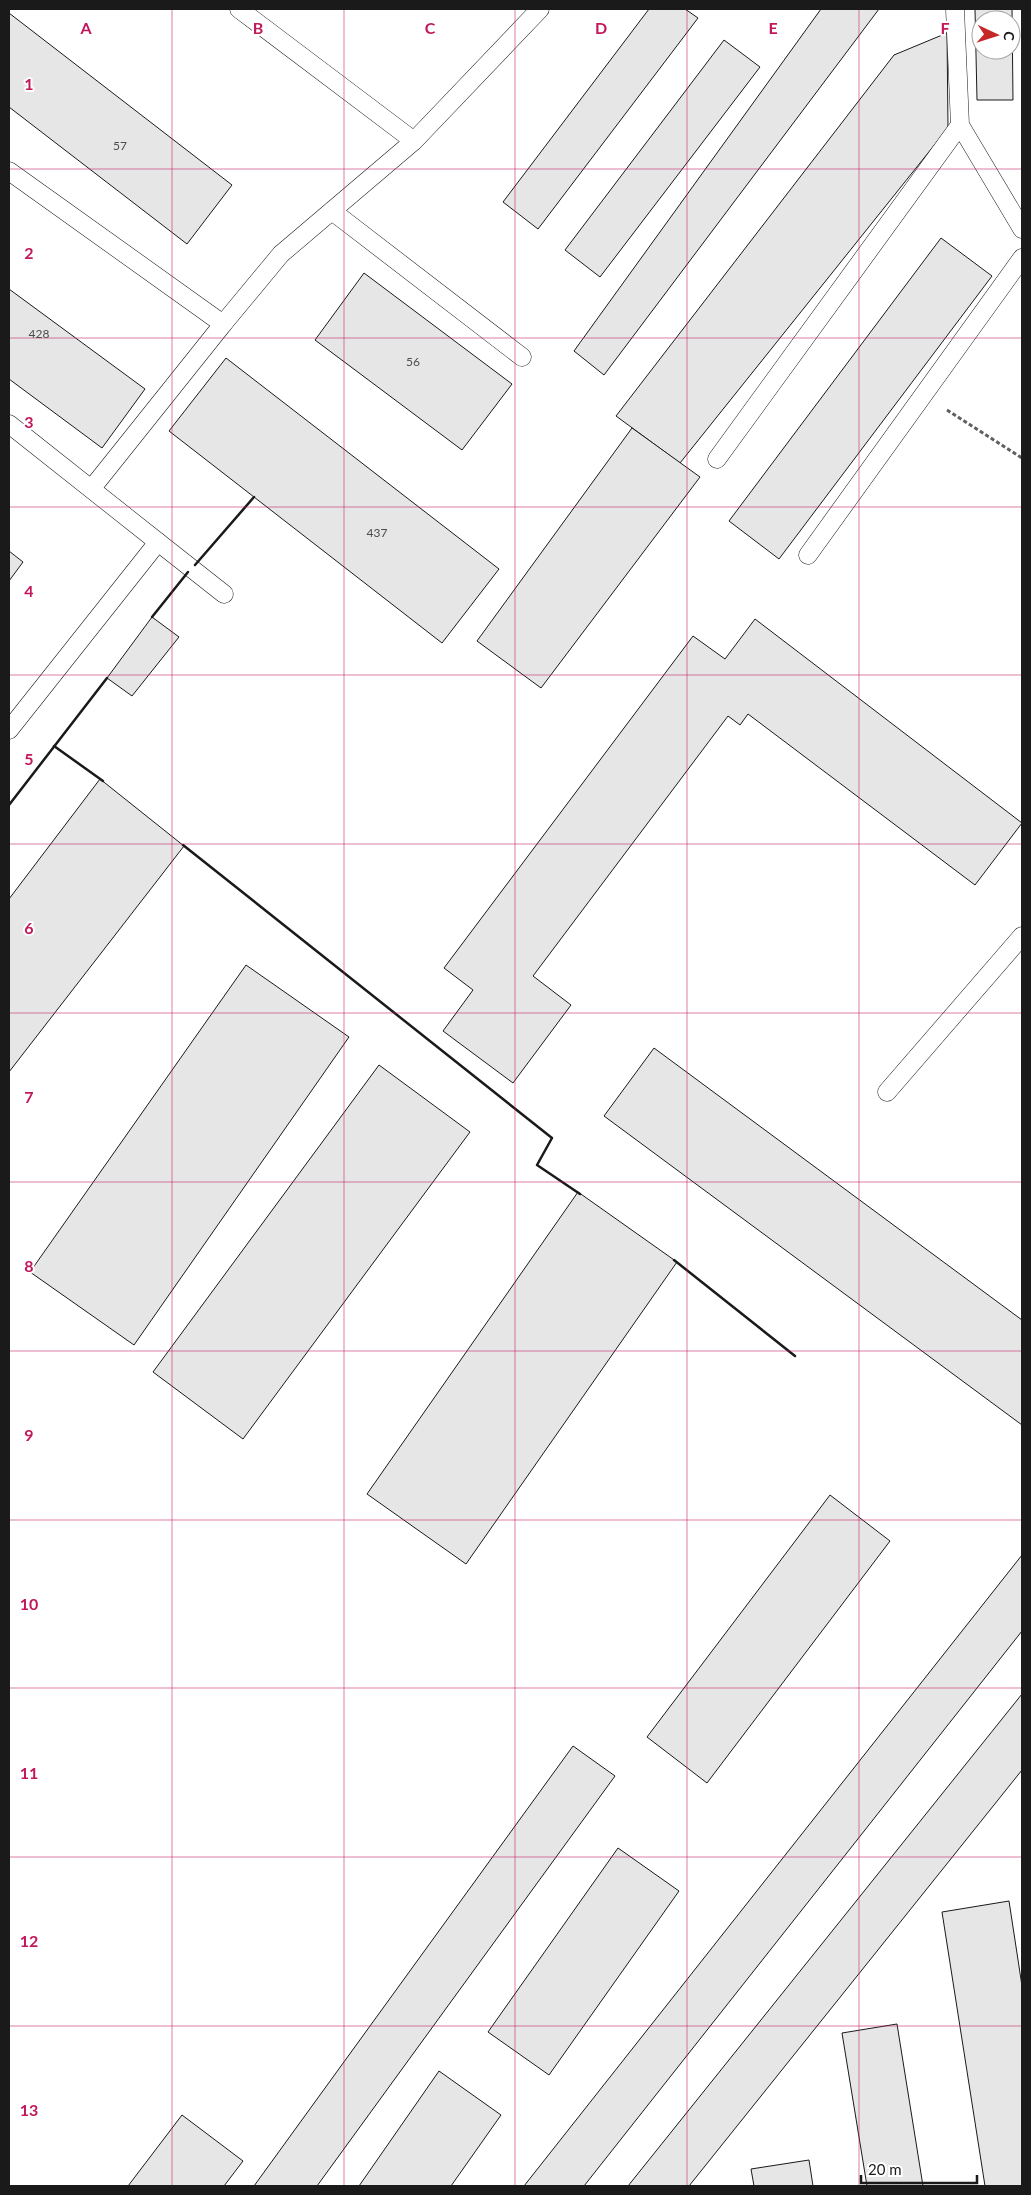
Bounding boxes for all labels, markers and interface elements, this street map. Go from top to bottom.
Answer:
north arrow [971,10,1021,60]
text: A [79,18,92,37]
text: B [253,18,263,37]
text: C [425,18,436,37]
text: D [595,18,607,37]
text: E [768,18,778,37]
text: F [940,18,950,37]
text: С [1001,31,1018,42]
text: 1 [24,74,34,93]
house number: 57 [113,138,127,153]
text: 2 [24,243,34,262]
house number: 428 [29,326,49,341]
house number: 56 [406,354,420,369]
text: 3 [24,412,34,431]
house number: 437 [367,525,387,540]
text: 4 [24,581,34,600]
text: 5 [24,749,34,768]
text: 6 [24,918,34,937]
text: 7 [24,1087,34,1106]
text: 8 [24,1256,34,1275]
text: 9 [24,1425,34,1444]
text: 10 [20,1594,38,1613]
text: 11 [20,1763,38,1782]
text: 12 [20,1931,38,1950]
text: 13 [20,2100,38,2119]
scale bar [861,2152,977,2184]
text: 20 m [868,2160,902,2178]

